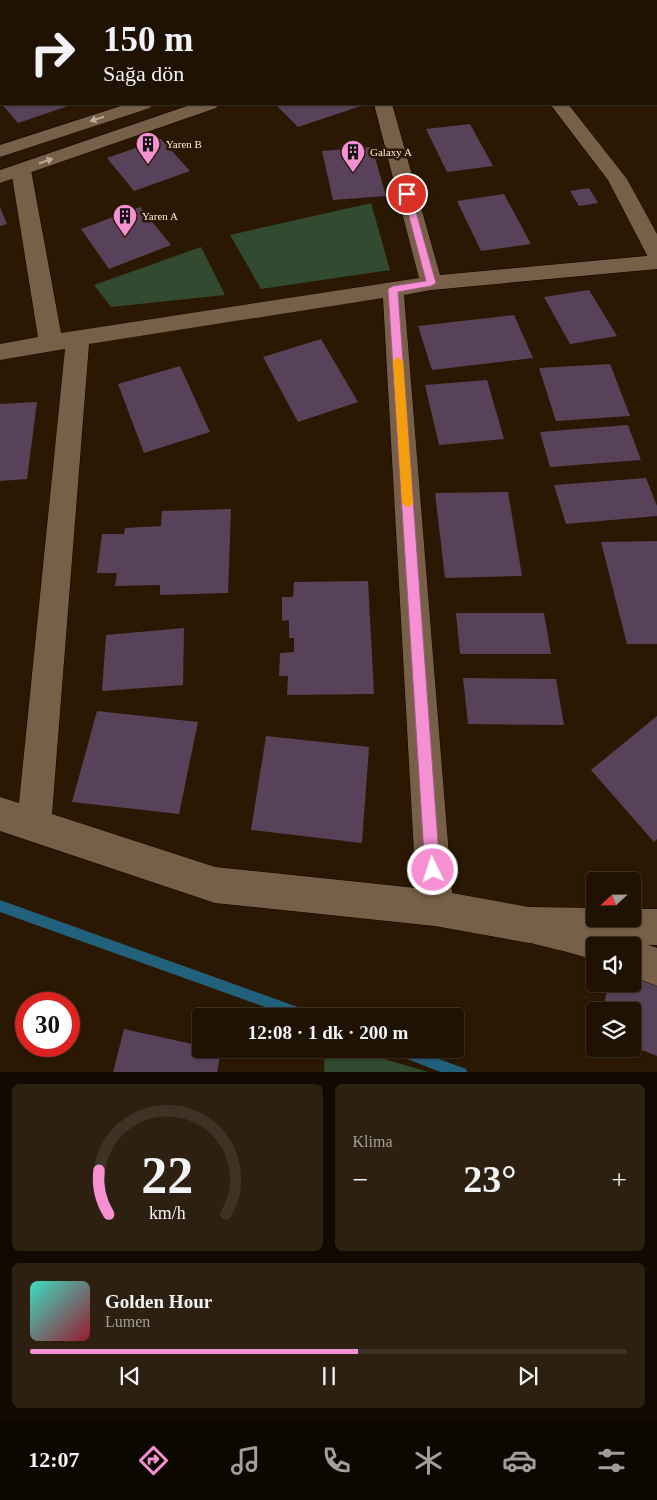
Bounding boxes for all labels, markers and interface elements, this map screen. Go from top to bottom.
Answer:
icon: right [20,20,85,85]
text: 150 m [103,20,193,59]
text: Sağa dön [103,61,184,86]
one-way arrow [90,116,105,123]
building icon: Yaren B [135,131,161,165]
place label: Yaren B [166,138,202,150]
building icon: Galaxy A [340,139,366,173]
place label: Galaxy A [370,146,412,158]
one-way arrow [39,157,54,165]
pin [386,173,428,215]
icon: arrive [393,180,421,208]
building icon: Yaren A [112,203,138,237]
place label: Yaren A [142,210,178,222]
position arrow [406,843,458,895]
north arrow [586,872,641,928]
map controls [586,872,641,1057]
button: sound [586,937,641,992]
speed limit sign: 30 [15,992,80,1057]
button: layers [586,1002,641,1057]
text: 12:08 · 1 dk · 200 m [248,1022,408,1043]
text: Klima [353,1133,393,1150]
text: 22 [141,1147,193,1204]
text: 23° [463,1158,516,1200]
text: − [353,1164,368,1195]
text: + [611,1164,627,1195]
text: km/h [149,1203,186,1223]
text: Golden Hour [105,1291,212,1312]
text: Lumen [105,1313,150,1330]
icon: previous [116,1362,144,1390]
icon: pause [315,1362,343,1390]
icon: next [514,1362,542,1390]
icon: directions [136,1443,171,1478]
icon: music [228,1443,263,1478]
icon: phone [319,1443,354,1478]
icon: climate [411,1443,446,1478]
icon: car [502,1443,537,1478]
icon: filters [594,1443,629,1478]
text: 12:07 [28,1447,80,1472]

